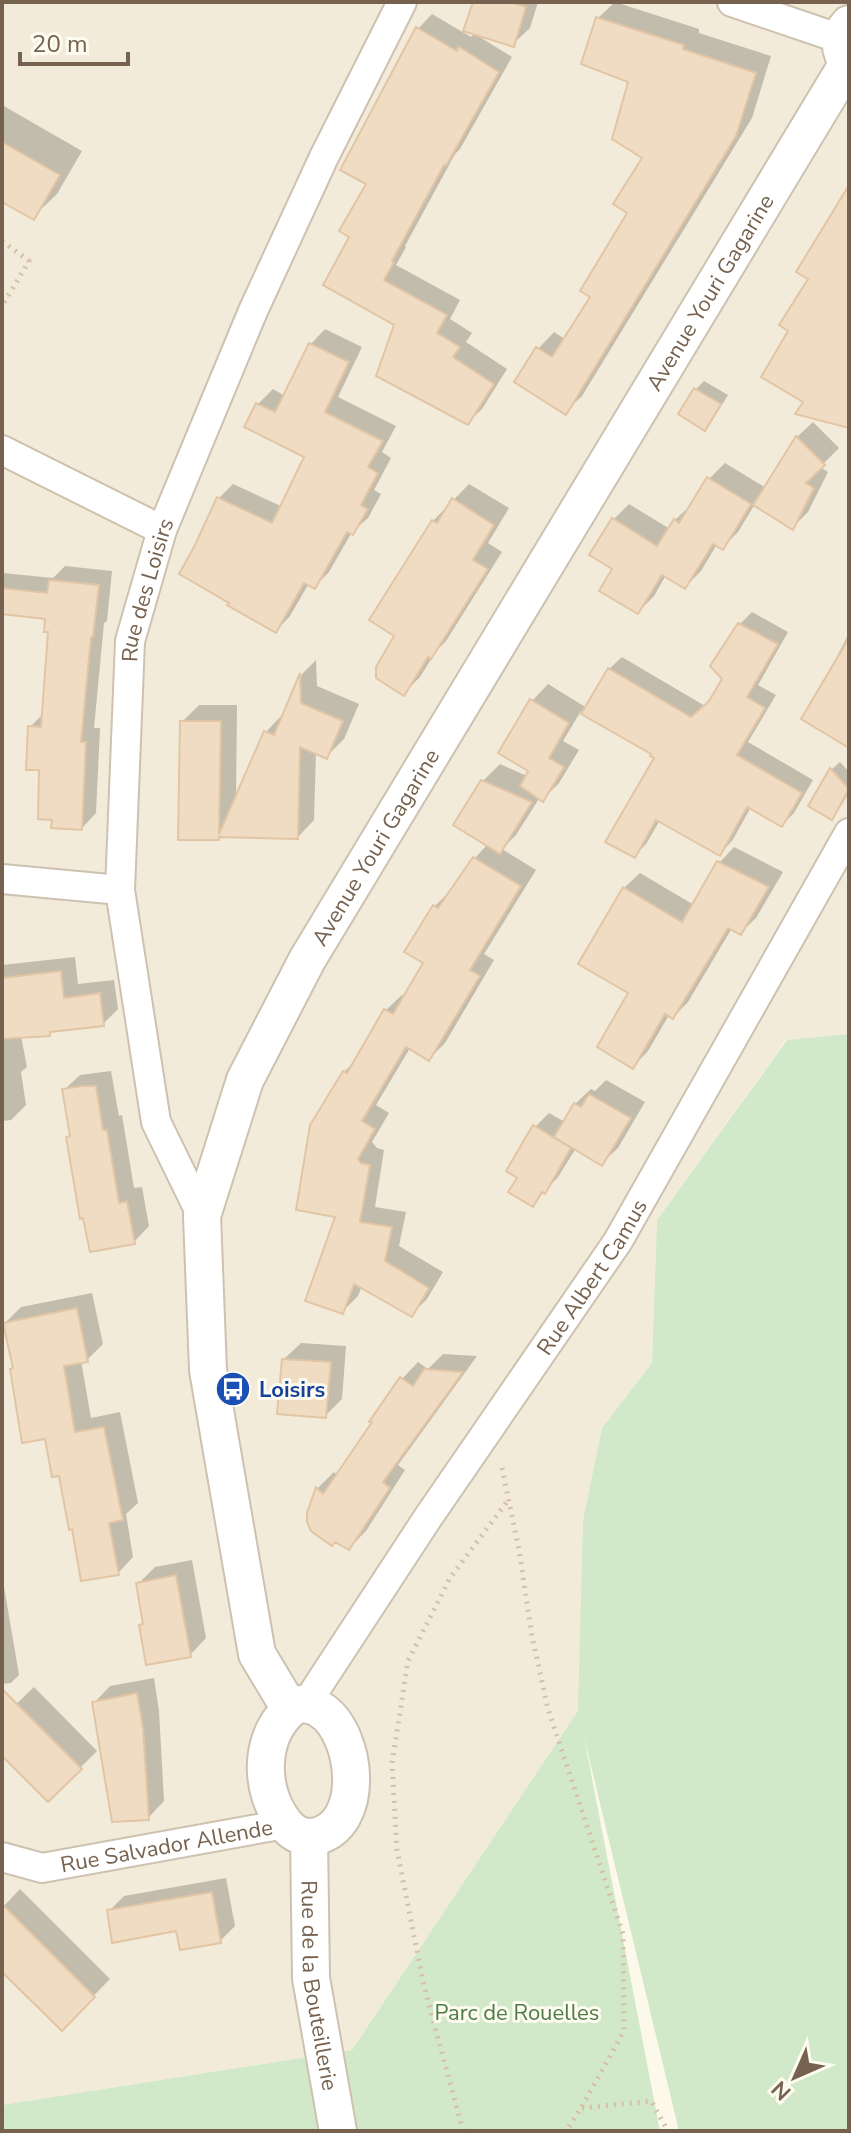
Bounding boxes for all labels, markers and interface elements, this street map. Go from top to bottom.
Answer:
scale bar [20,16,128,66]
text: 20 m [32,28,88,60]
street label: Avenue Youri Gagarine [640,189,781,397]
street label: Rue des Loisirs [115,513,181,663]
street label: Avenue Youri Gagarine [305,744,447,952]
street label: Rue Albert Camus [530,1194,655,1361]
bus stop icon: Loisirs [214,1370,252,1408]
place label: Loisirs [259,1375,325,1405]
street label: Rue Salvador Allende [58,1813,275,1880]
street label: Rue de la Bouteillerie [294,1880,345,2093]
park label: Parc de Rouelles [435,1998,599,2028]
north arrow [755,2037,835,2117]
text: N [765,2074,798,2107]

